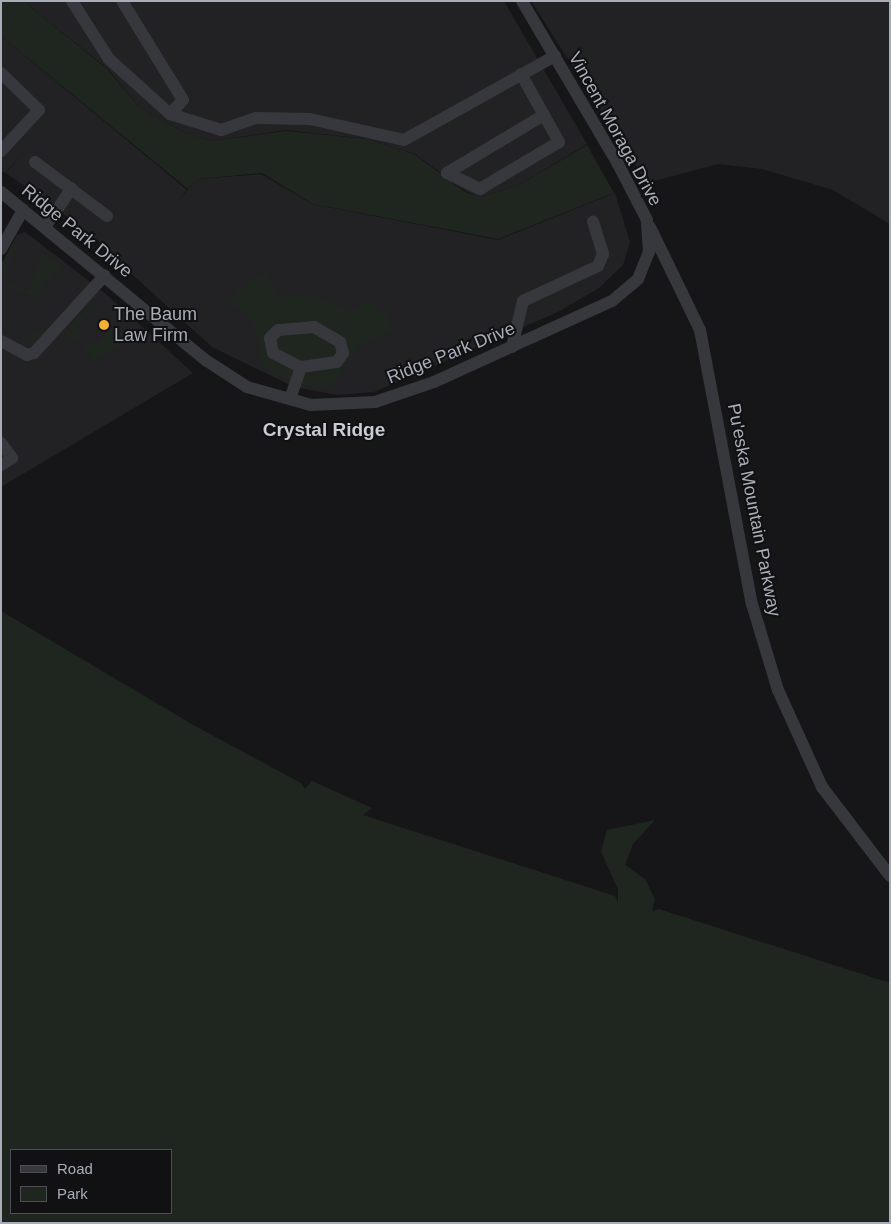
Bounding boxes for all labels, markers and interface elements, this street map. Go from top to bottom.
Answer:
street label: Vincent Moraga Drive [564,48,666,210]
street label: Ridge Park Drive [17,180,137,282]
place label: The Baum Law Firm [114,304,197,346]
street label: Ridge Park Drive [384,318,518,388]
marker: The Baum Law Firm [98,319,110,331]
street label: Pu'eska Mountain Parkway [723,402,785,618]
district label: Crystal Ridge [263,419,385,441]
legend [10,1149,172,1214]
text: Road [57,1160,93,1177]
text: Park [57,1185,88,1202]

